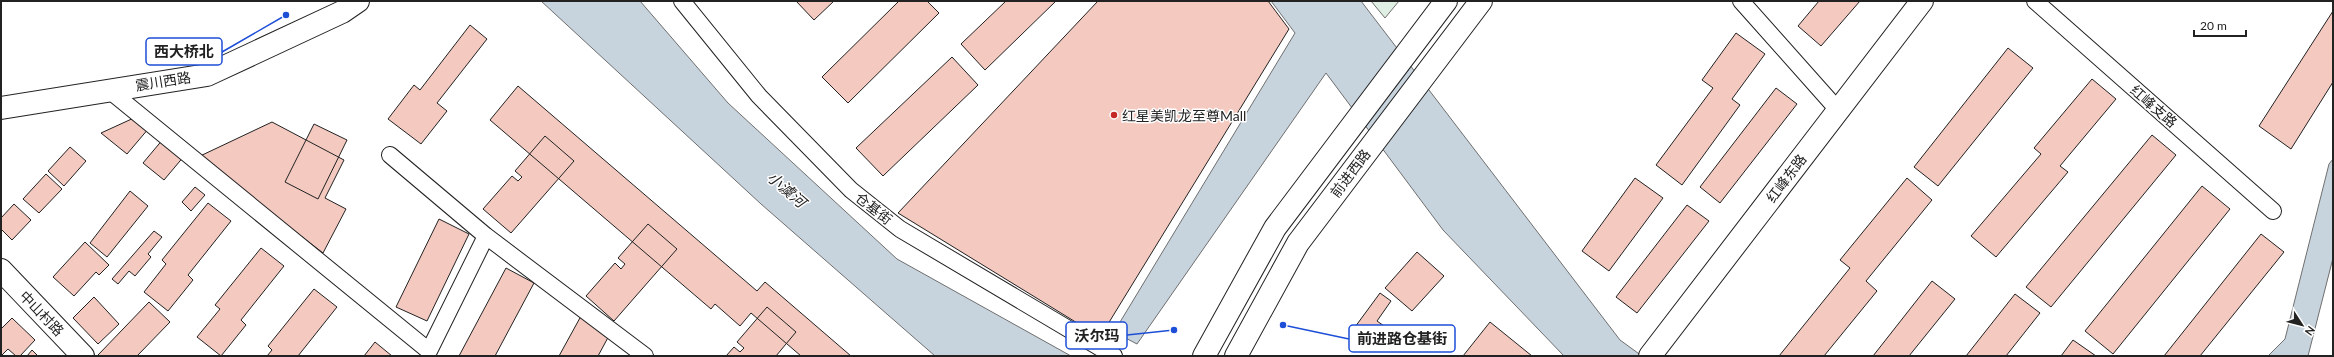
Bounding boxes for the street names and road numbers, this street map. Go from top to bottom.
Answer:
street label: 震川西路 [134,68,192,94]
street label: 红峰支路 [2127,81,2181,131]
street label: 前进西路 [1326,146,1374,200]
street label: 红峰东路 [1762,151,1810,205]
street label: 仓基街 [852,188,896,228]
street label: 中山村路 [16,287,68,339]

